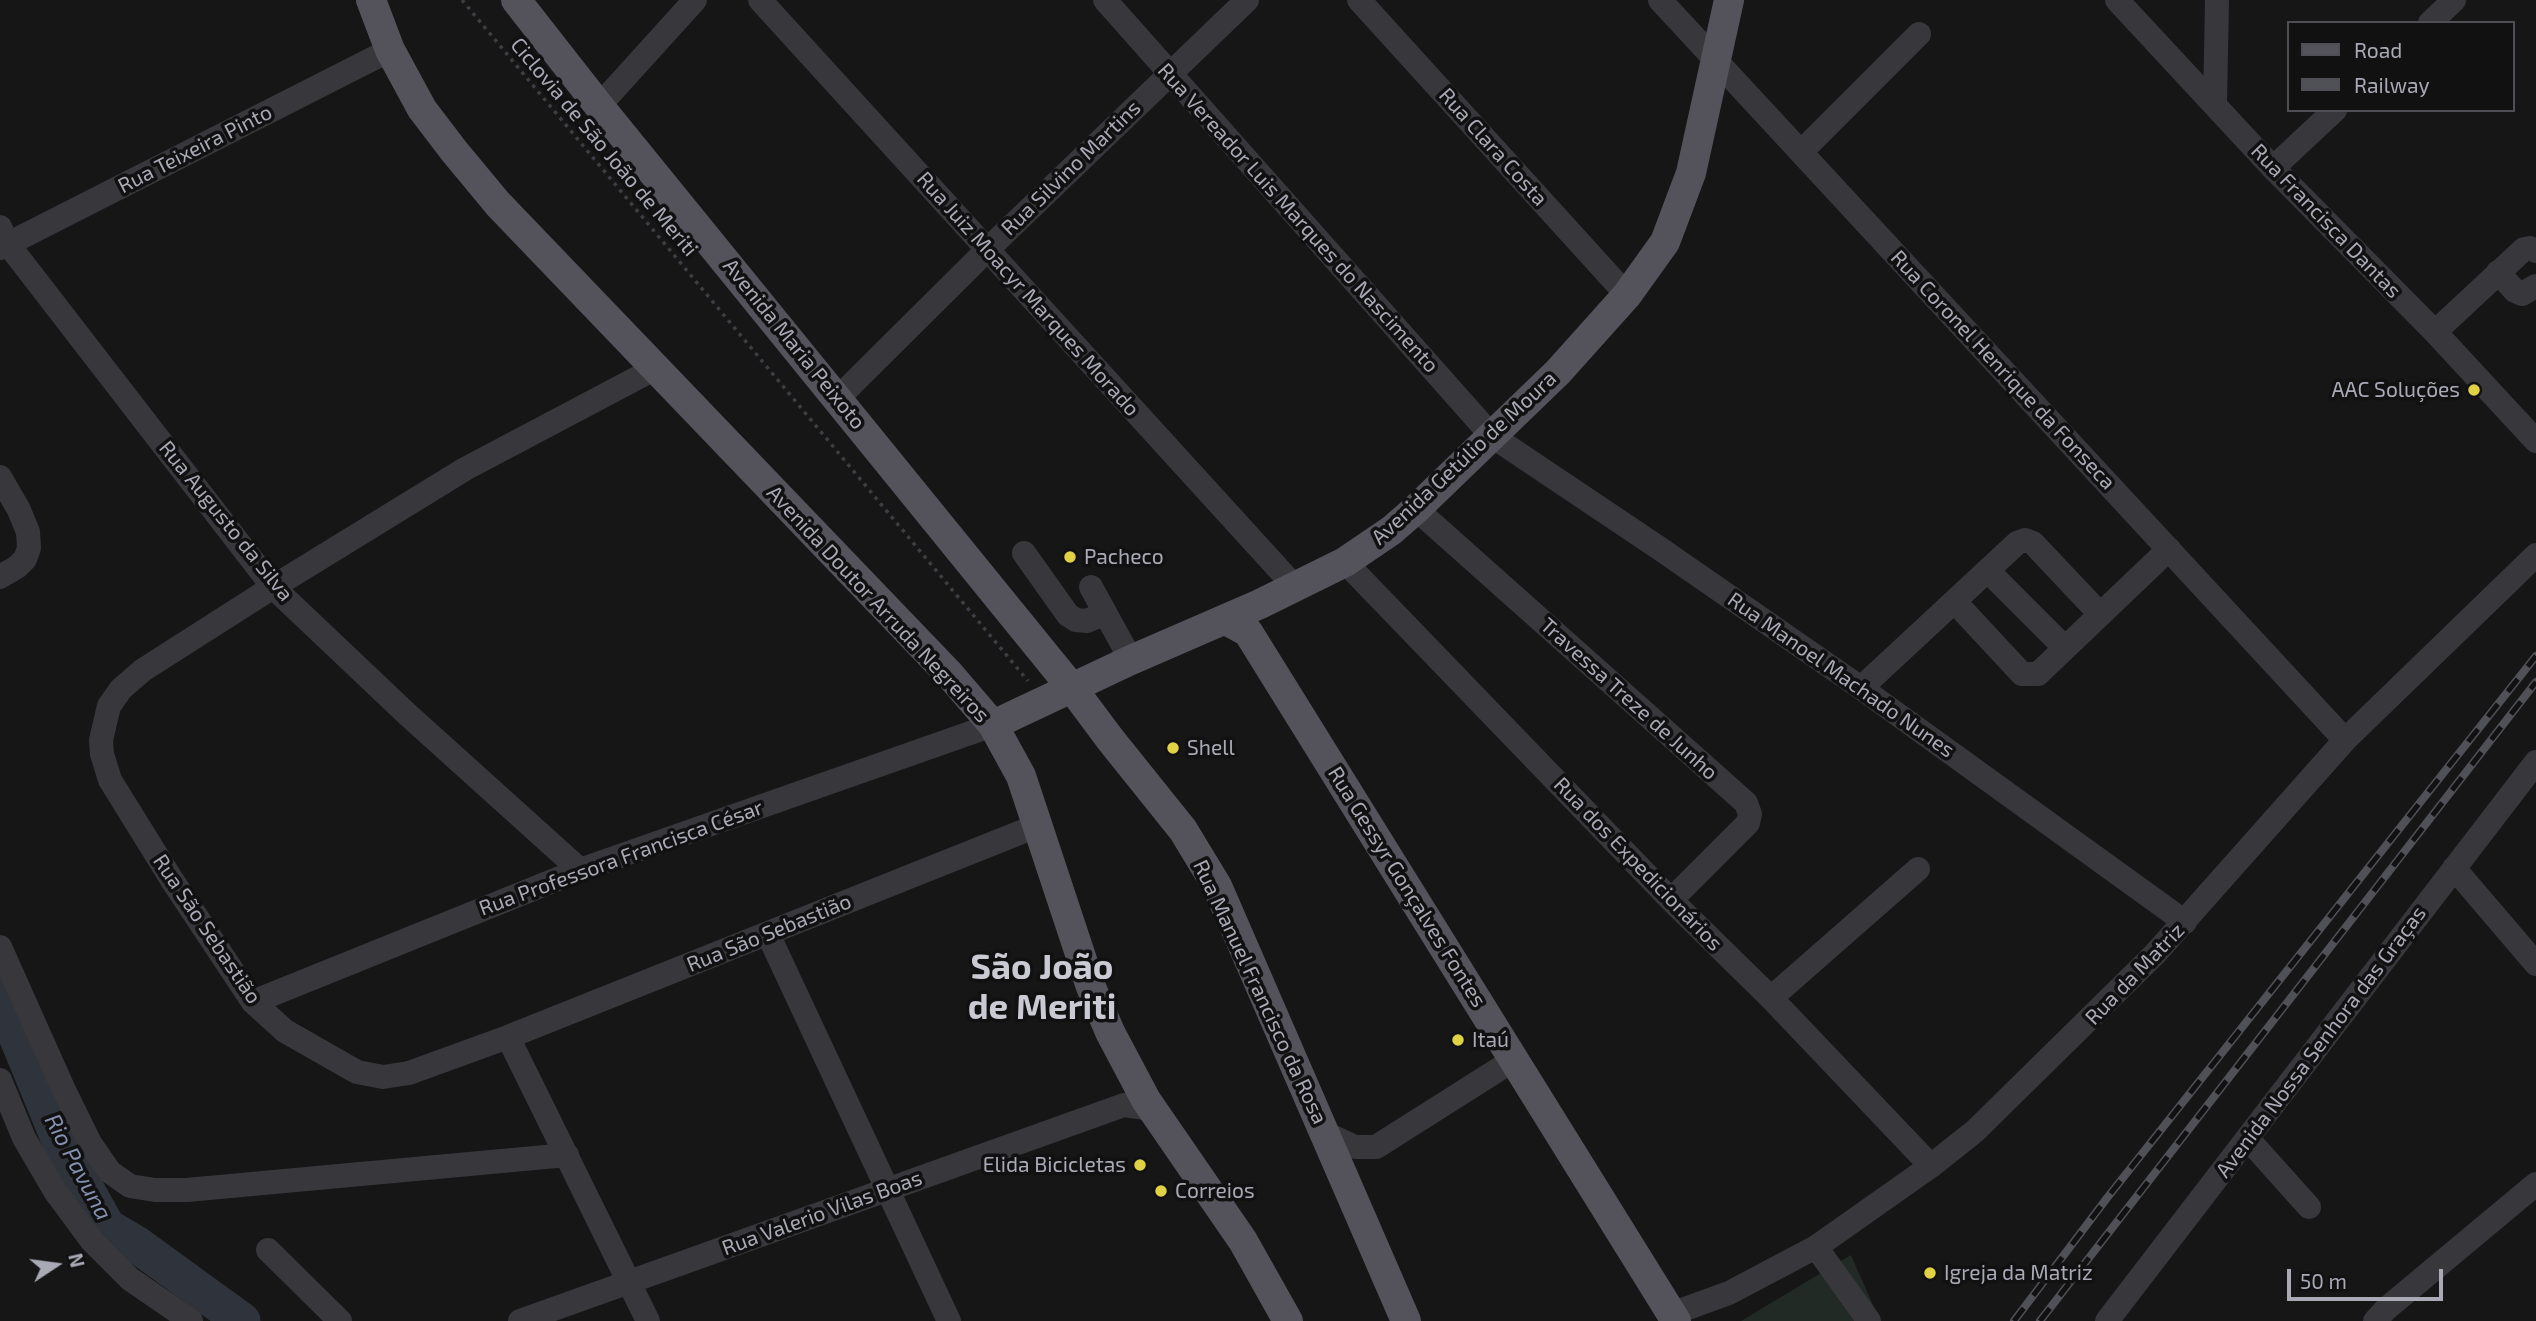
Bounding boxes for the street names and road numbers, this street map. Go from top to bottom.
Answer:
street label: Ciclovia de São João de Meriti [505,33,703,261]
street label: Rua Vereador Luis Marques do Nascimento [1152,58,1444,378]
street label: Rua Clara Costa [1434,83,1552,211]
street label: Rua Silvino Martins [996,95,1146,241]
street label: Rua Teixeira Pinto [114,99,276,199]
street label: Rua Francisca Dantas [2246,139,2406,303]
street label: Rua Juiz Moacyr Marques Morado [912,167,1144,421]
street label: Rua Coronel Henrique da Fonseca [1885,245,2121,495]
street label: Avenida Maria Peixoto [718,254,870,434]
street label: Avenida Getúlio de Moura [1366,366,1562,550]
street label: Rua Augusto da Silva [154,436,298,606]
street label: Avenida Doutor Arruda Negreiros [761,480,995,728]
street label: Rua Manoel Machado Nunes [1723,587,1959,763]
street label: Travessa Treze de Junho [1535,613,1723,785]
street label: Rua Gessyr Gonçalves Fontes [1322,762,1492,1012]
street label: Rua dos Expedicionários [1549,772,1727,956]
street label: Rua Professora Francisca César [476,795,766,921]
street label: Rua São Sebastião [148,849,266,1009]
street label: Rua Manuel Francisco da Rosa [1188,856,1332,1128]
street label: Rua São Sebastião [683,889,855,977]
street label: Avenida Nossa Senhora das Graças [2211,901,2431,1183]
street label: Rua da Matriz [2080,918,2190,1030]
street label: Rua Valerio Vilas Boas [719,1165,925,1261]

